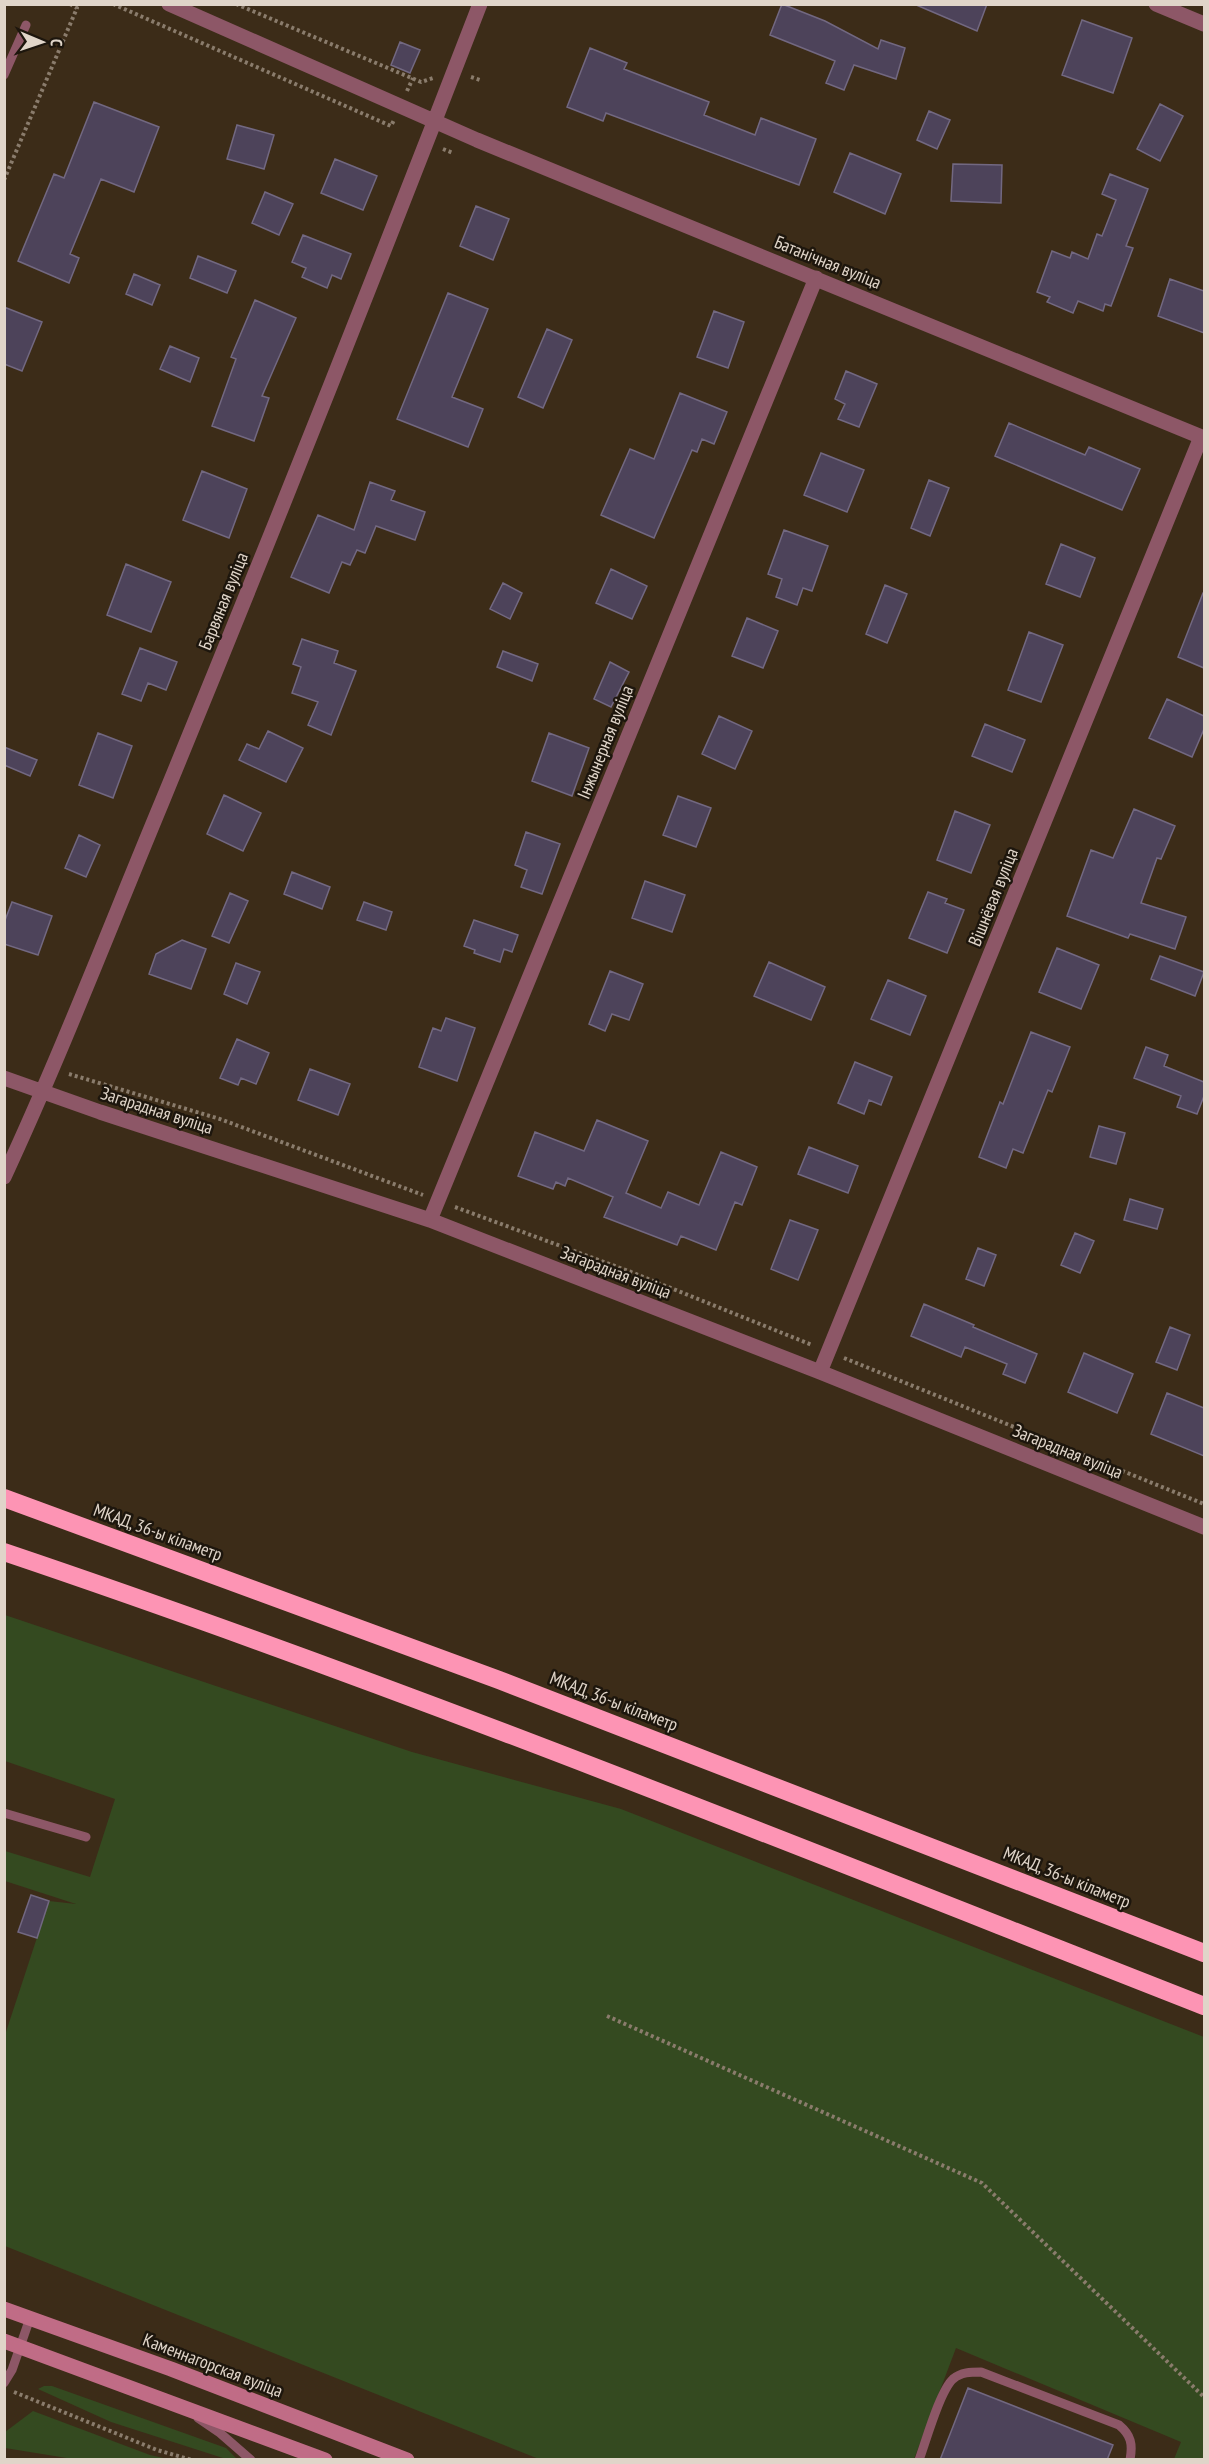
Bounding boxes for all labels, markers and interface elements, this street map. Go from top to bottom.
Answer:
north arrow [12,12,72,72]
text: С [47,39,67,47]
street label: Батанічная вуліца [771,230,885,294]
street label: Барвяная вуліца [193,549,253,653]
street label: Інжынерная вуліца [572,682,638,802]
street label: Вішнёвая вуліца [963,845,1023,949]
street label: Загарадная вуліца [98,1081,216,1139]
street label: Загарадная вуліца [558,1240,674,1304]
street label: Загарадная вуліца [1010,1419,1126,1483]
street label: МКАД, 36-ы кіламетр [91,1498,226,1566]
street label: МКАД, 36-ы кіламетр [547,1666,681,1736]
street label: МКАД, 36-ы кіламетр [1000,1841,1134,1913]
street label: Каменнагорская вуліца [140,2328,286,2402]

